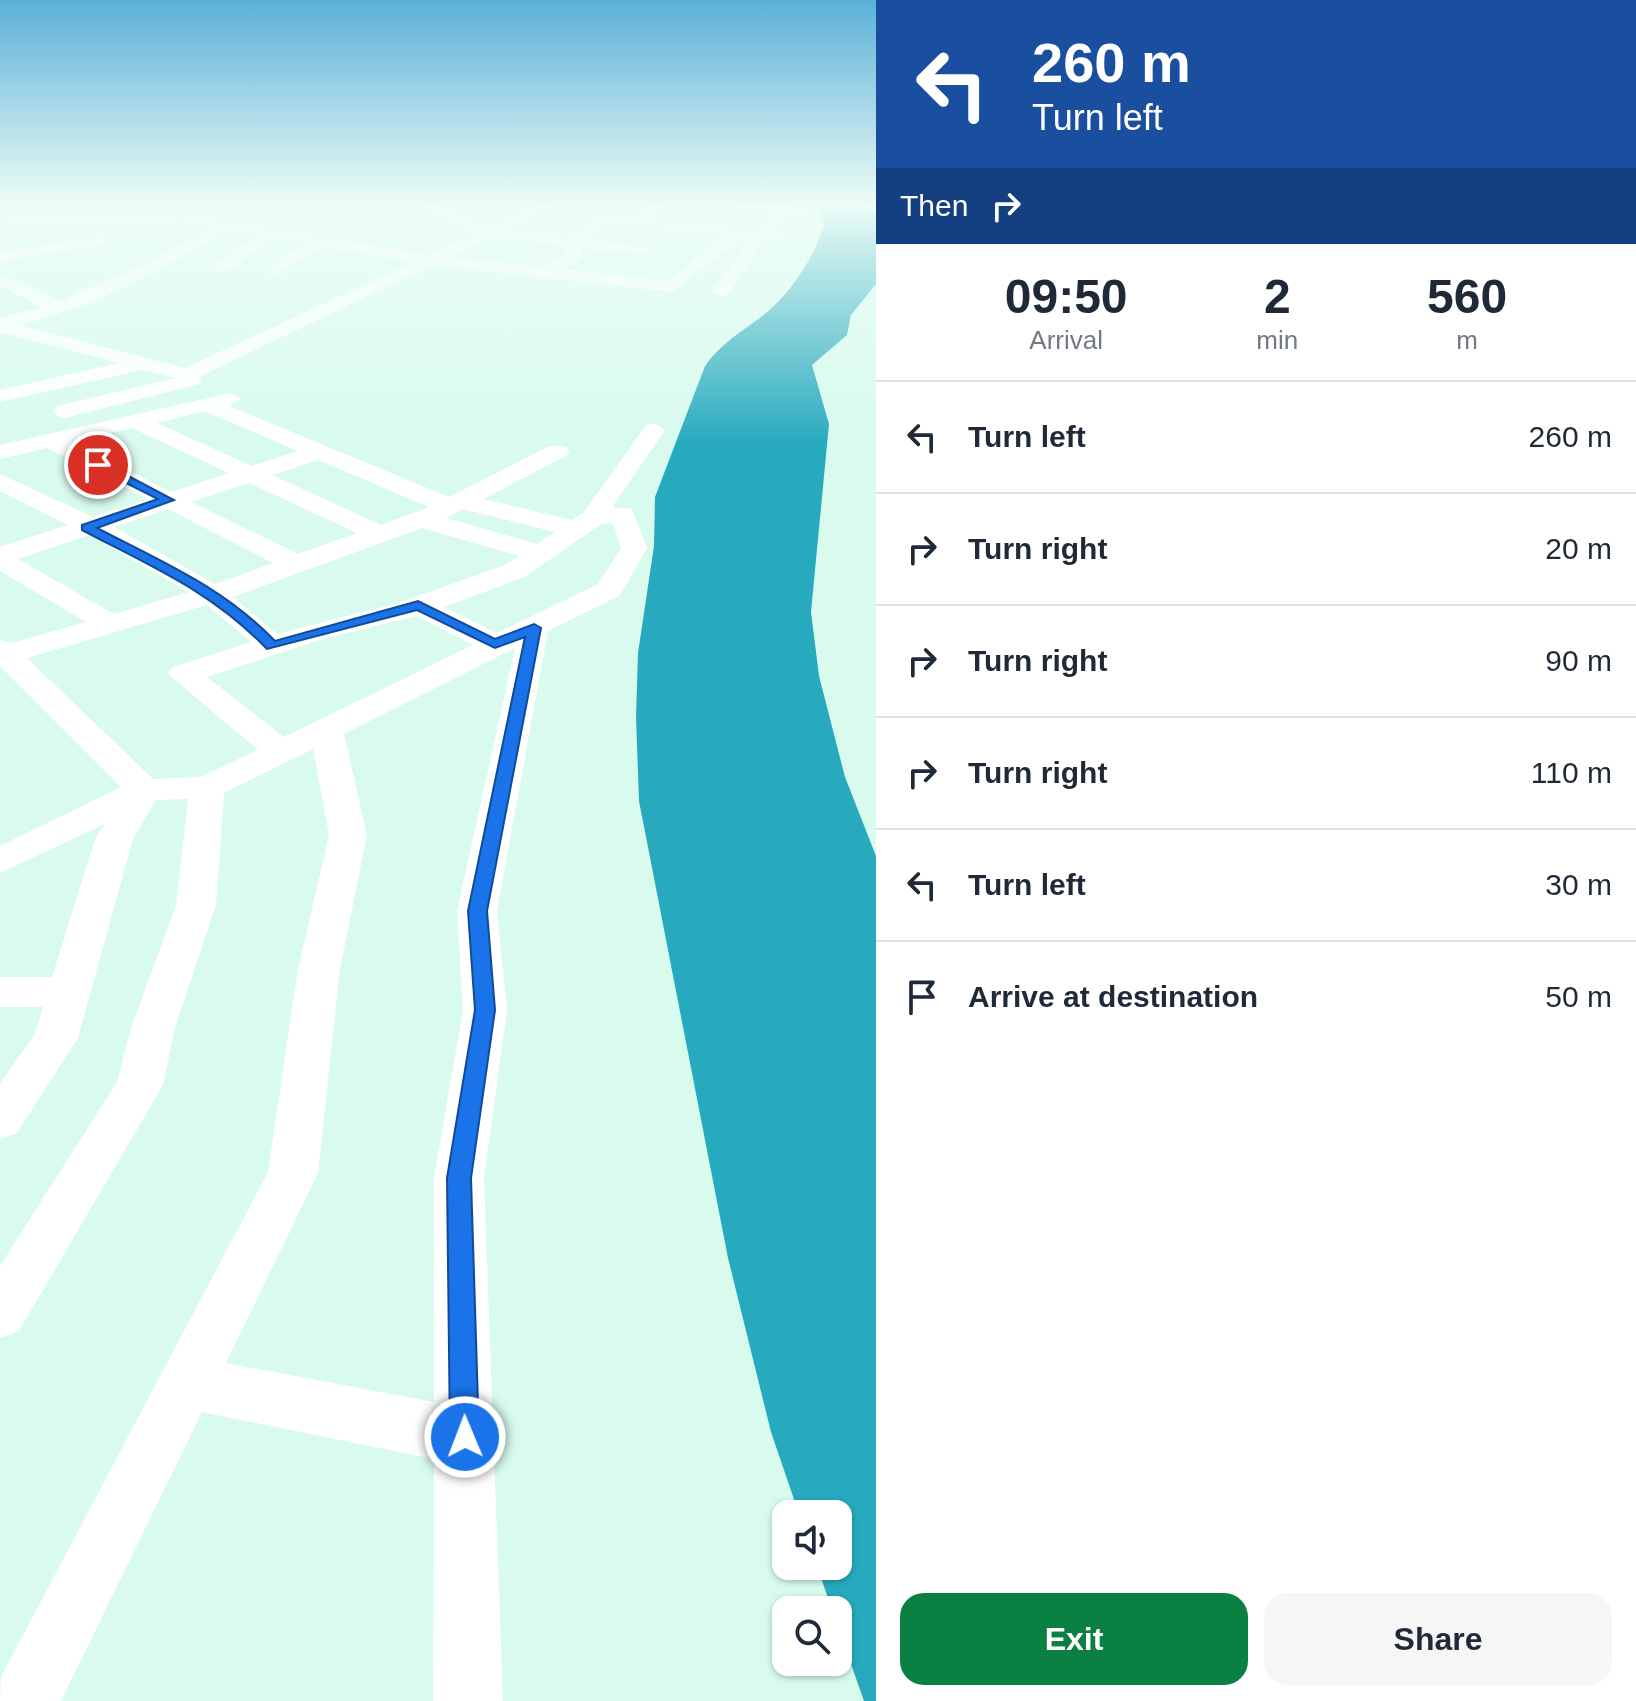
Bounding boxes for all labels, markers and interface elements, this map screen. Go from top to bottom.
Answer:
text: 260 m [1032,31,1191,94]
icon: left [900,32,1004,136]
text: Turn left [1032,97,1163,138]
icon: right [984,184,1028,228]
text: Then [900,189,968,222]
text: 09:50 [1005,270,1128,323]
text: 2 [1264,270,1291,323]
text: 560 [1427,270,1507,323]
text: Arrival [1029,325,1103,355]
text: min [1256,325,1298,355]
text: m [1456,325,1478,355]
icon: left [900,415,944,459]
text: Turn left [968,420,1086,453]
text: 260 m [1529,420,1612,453]
pin [64,431,132,499]
icon: arrive [76,443,120,487]
icon: right [900,527,944,571]
text: Turn right [968,532,1107,565]
text: 20 m [1545,532,1612,565]
icon: right [900,639,944,683]
text: Turn right [968,644,1107,677]
text: 90 m [1545,644,1612,677]
icon: right [900,751,944,795]
text: Turn right [968,756,1107,789]
text: 110 m [1531,756,1612,789]
icon: left [900,863,944,907]
text: Turn left [968,868,1086,901]
text: 30 m [1545,868,1612,901]
icon: arrive [900,975,944,1019]
text: Arrive at destination [968,980,1258,1013]
text: 50 m [1545,980,1612,1013]
position arrow [423,1395,507,1479]
map controls [772,1500,852,1676]
button: sound [772,1500,852,1580]
button: Exit [900,1593,1248,1685]
button: Share [1264,1593,1612,1685]
button: search [772,1596,852,1676]

